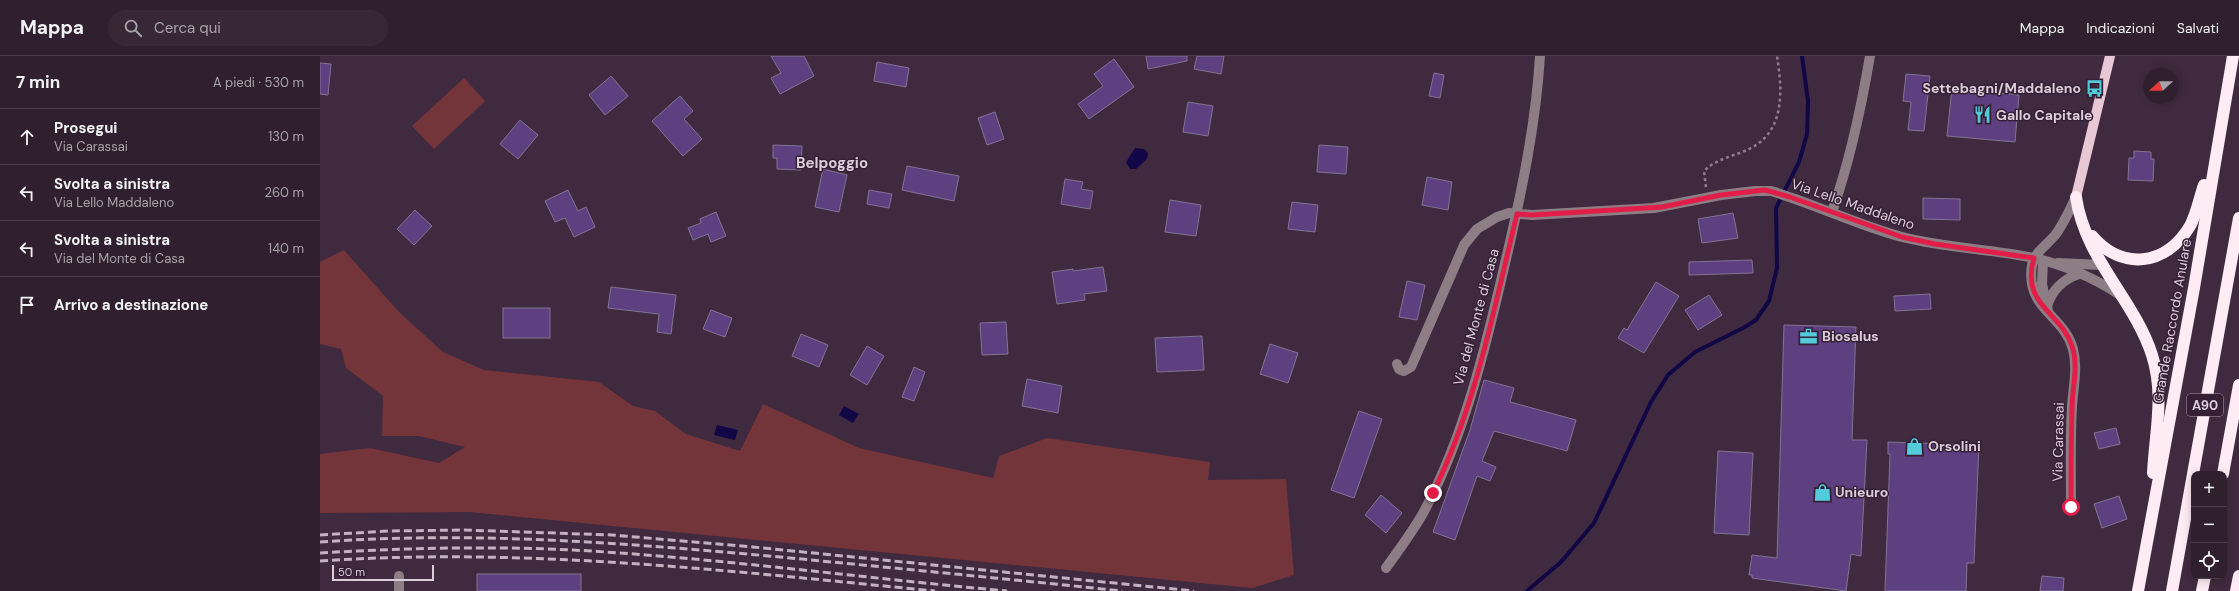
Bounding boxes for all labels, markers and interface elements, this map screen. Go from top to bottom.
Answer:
search box [108,10,388,46]
text: Mappa [20,15,84,40]
icon: search [122,17,144,39]
text: Cerca qui [154,18,221,38]
text: Mappa [2020,19,2064,37]
text: Indicazioni [2086,19,2155,37]
text: Salvati [2177,19,2219,37]
north arrow [2143,68,2179,104]
text: 7 min [16,71,60,93]
text: A piedi · 530 m [213,74,304,91]
bus stop icon: Settebagni/Maddaleno [2084,78,2104,98]
place label: Settebagni/Maddaleno [1923,79,2081,97]
restaurant icon: Gallo Capitale [1973,105,1993,125]
place label: Gallo Capitale [1996,106,2092,124]
text: Prosegui [54,118,117,138]
icon: ahead [16,126,38,148]
text: 130 m [268,128,304,145]
text: Via Carassai [54,138,128,155]
district label: Belpoggio [796,153,868,173]
text: Svolta a sinistra [54,174,170,194]
street label: Via Lello Maddaleno [1789,174,1917,234]
icon: left [16,182,38,204]
text: 260 m [264,184,304,201]
text: Via Lello Maddaleno [54,194,174,211]
text: Svolta a sinistra [54,230,170,250]
street label: Grande Raccordo Anulare [2149,237,2195,405]
icon: left [16,238,38,260]
text: 140 m [268,240,304,257]
street label: Via del Monte di Casa [1449,247,1503,387]
text: Via del Monte di Casa [54,250,185,267]
icon: arrive [16,294,38,316]
text: Arrivo a destinazione [54,295,208,315]
office icon: Biosalus [1799,326,1819,346]
place label: Biosalus [1822,327,1879,345]
road number: A90 [2187,394,2223,416]
street label: Via Carassai [2048,402,2068,482]
shop icon: Orsolini [1905,436,1925,456]
place label: Orsolini [1928,437,1981,455]
map controls [2191,471,2227,579]
button: + [2191,471,2227,507]
shop icon: Unieuro [1812,482,1832,502]
place label: Unieuro [1835,483,1888,501]
route end [1424,484,1442,502]
route start [2062,498,2080,516]
button: − [2191,507,2227,543]
button: locate [2191,543,2227,579]
scale bar [332,563,434,582]
text: 50 m [338,565,365,579]

